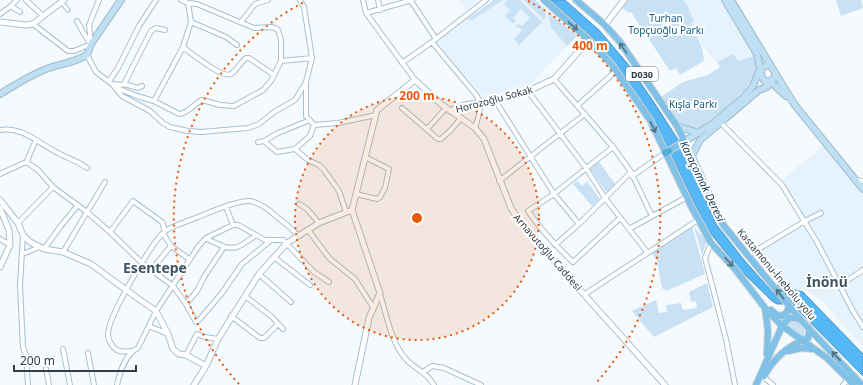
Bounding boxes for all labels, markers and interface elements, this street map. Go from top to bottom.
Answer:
park label: Turhan Topçuoğlu Parkı [628,11,704,37]
one-way arrow [568,21,578,30]
text: 400 m [572,37,608,54]
one-way arrow [619,42,627,53]
road number: D030 [626,67,658,81]
street label: Horozoğlu Sokak [454,82,535,116]
text: 200 m [399,87,435,104]
park label: Kışla Parkı [669,97,717,111]
one-way arrow [650,121,657,133]
water label: Karaçomak Deresi [677,138,729,224]
street label: Arnavutoğlu Caddesi [511,210,585,294]
centre of rings [410,211,424,225]
street label: Kastamonu-İnebolu yolu [735,225,819,323]
one-way arrow [725,257,734,267]
district label: Esentepe [123,258,187,277]
district label: İnönü [806,272,848,291]
one-way arrow [775,289,784,300]
scale bar [14,347,136,373]
one-way arrow [831,351,840,362]
text: 200 m [20,352,55,369]

